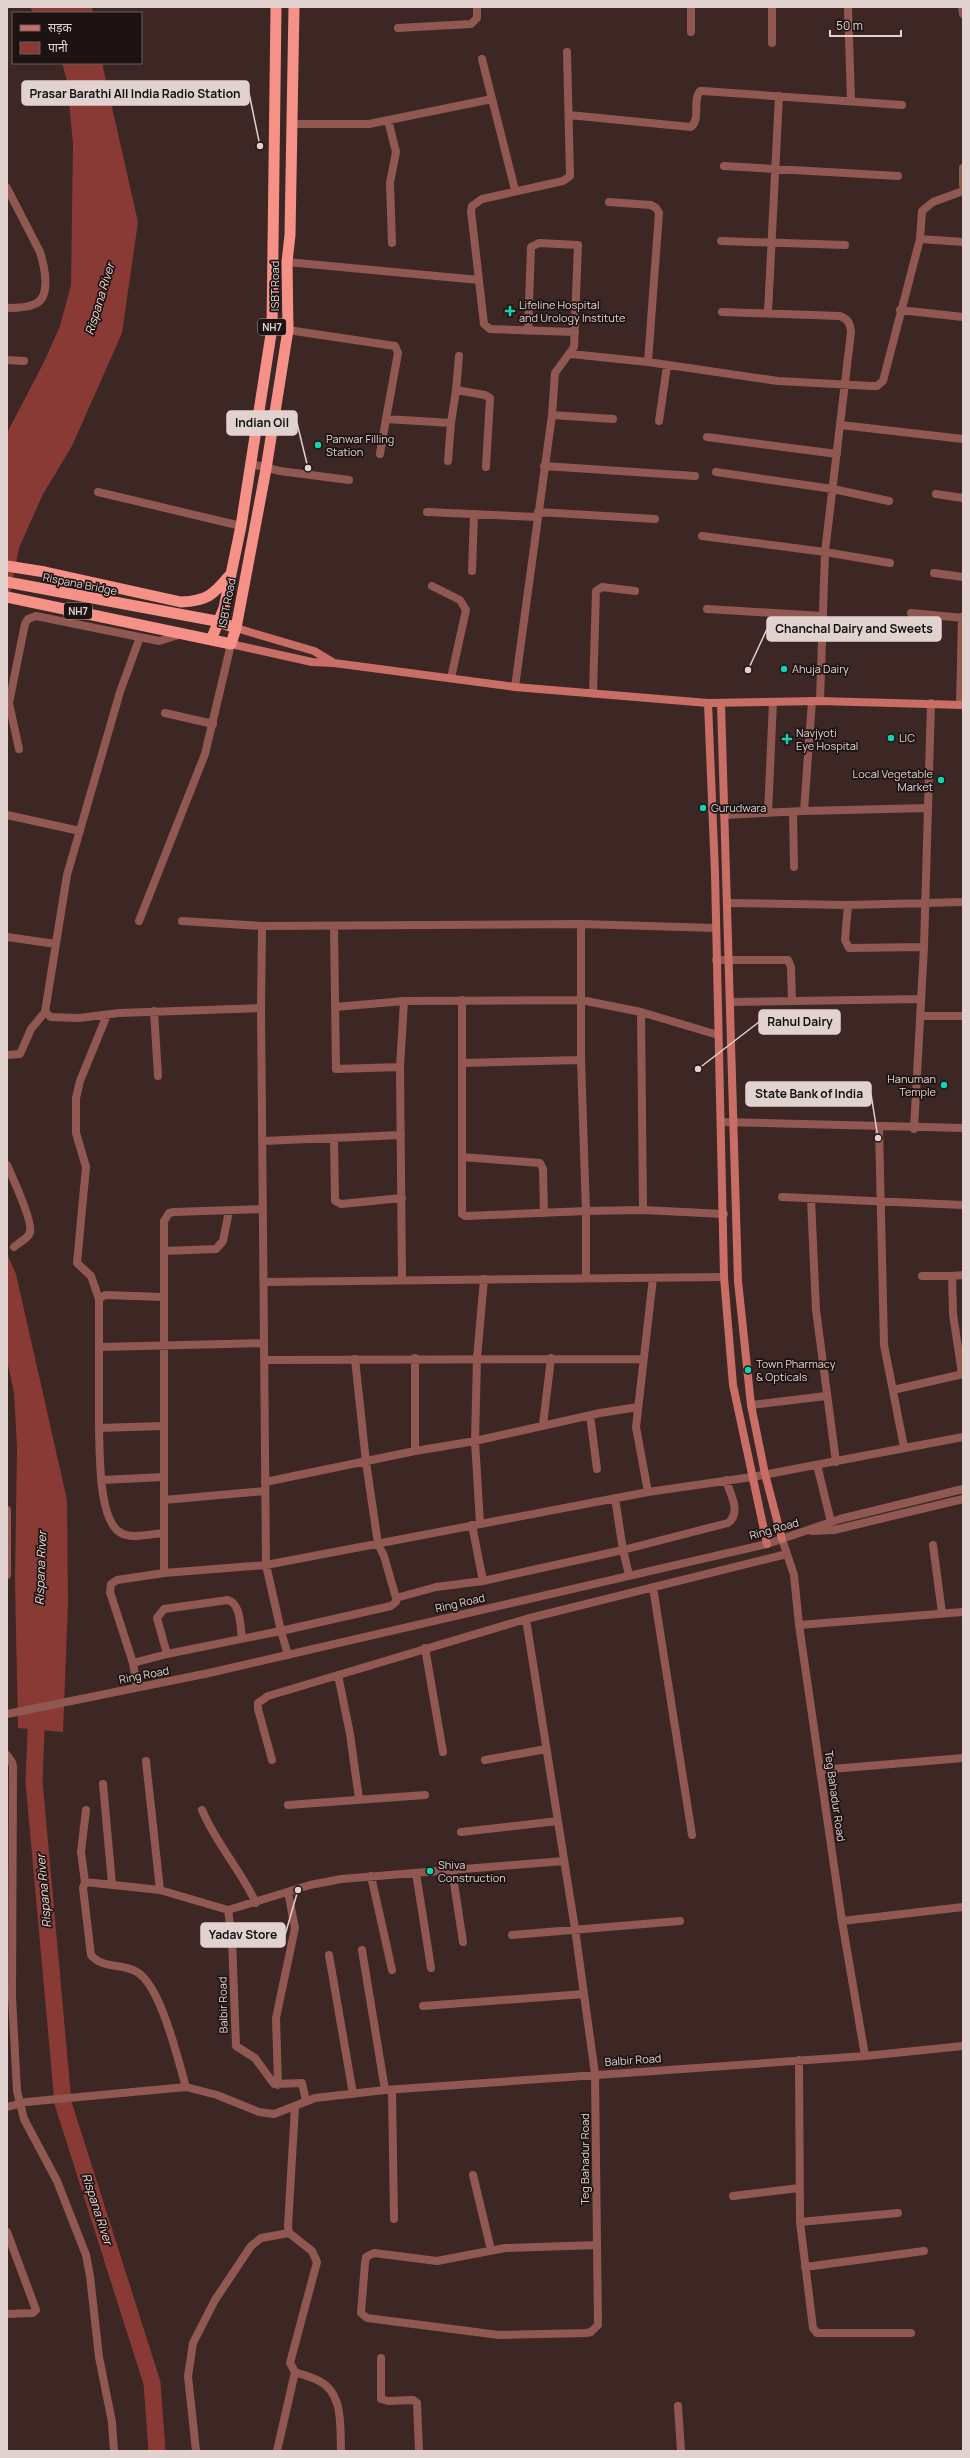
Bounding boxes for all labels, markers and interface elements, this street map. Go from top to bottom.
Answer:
legend [12,12,142,64]
scale bar [830,12,901,38]
text: 50 m [836,17,863,34]
text: सड़क [48,19,73,36]
text: पानी [48,39,69,56]
callout: Prasar Barathi All India Radio Station [22,81,249,105]
text: Prasar Barathi All India Radio Station [29,85,241,102]
water label: Rispana River [81,259,119,337]
street label: ISBT Road [267,261,282,311]
place label: Lifeline Hospital and Urology Institute [519,297,626,325]
marker: Lifeline Hospital and Urology Institute [504,305,516,317]
road number: NH7 [258,319,286,335]
callout: Indian Oil [227,411,297,435]
text: Indian Oil [235,414,289,431]
place label: Panwar Filling Station [326,431,394,459]
marker: Panwar Filling Station [313,440,323,450]
street label: Rispana Bridge [42,569,119,598]
street label: ISBT Road [214,577,239,629]
road number: NH7 [64,603,92,619]
callout: Chanchal Dairy and Sweets [767,617,941,641]
text: Chanchal Dairy and Sweets [775,620,933,637]
place label: Ahuja Dairy [792,661,849,676]
marker: Ahuja Dairy [779,664,789,674]
place label: Navjyoti Eye Hospital [796,725,858,753]
place label: LIC [899,730,915,745]
marker: Navjyoti Eye Hospital [781,733,793,745]
marker: LIC [886,733,896,743]
place label: Local Vegetable Market [853,766,934,794]
marker: Local Vegetable Market [936,775,946,785]
place label: Gurudwara [711,800,766,815]
marker: Gurudwara [698,803,708,813]
callout: Rahul Dairy [759,1010,840,1034]
text: Rahul Dairy [767,1013,833,1030]
place label: Hanuman Temple [887,1071,937,1099]
marker: Hanuman Temple [939,1080,949,1090]
callout: State Bank of India [746,1082,871,1106]
text: State Bank of India [755,1085,863,1102]
place label: Town Pharmacy & Opticals [756,1356,836,1384]
marker: Town Pharmacy & Opticals [743,1365,753,1375]
street label: Ring Road [747,1514,800,1543]
water label: Rispana River [31,1529,50,1605]
street label: Ring Road [433,1589,486,1616]
street label: Ring Road [118,1662,170,1687]
street label: Teg Bahadur Road [822,1750,849,1842]
water label: Rispana River [32,1852,55,1929]
place label: Shiva Construction [438,1857,506,1885]
marker: Shiva Construction [425,1866,435,1876]
callout: Yadav Store [201,1923,285,1947]
text: Yadav Store [209,1926,277,1943]
street label: Balbir Road [215,1977,230,2034]
street label: Balbir Road [604,2050,662,2069]
street label: Teg Bahadur Road [577,2113,592,2205]
water label: Rispana River [78,2171,118,2248]

